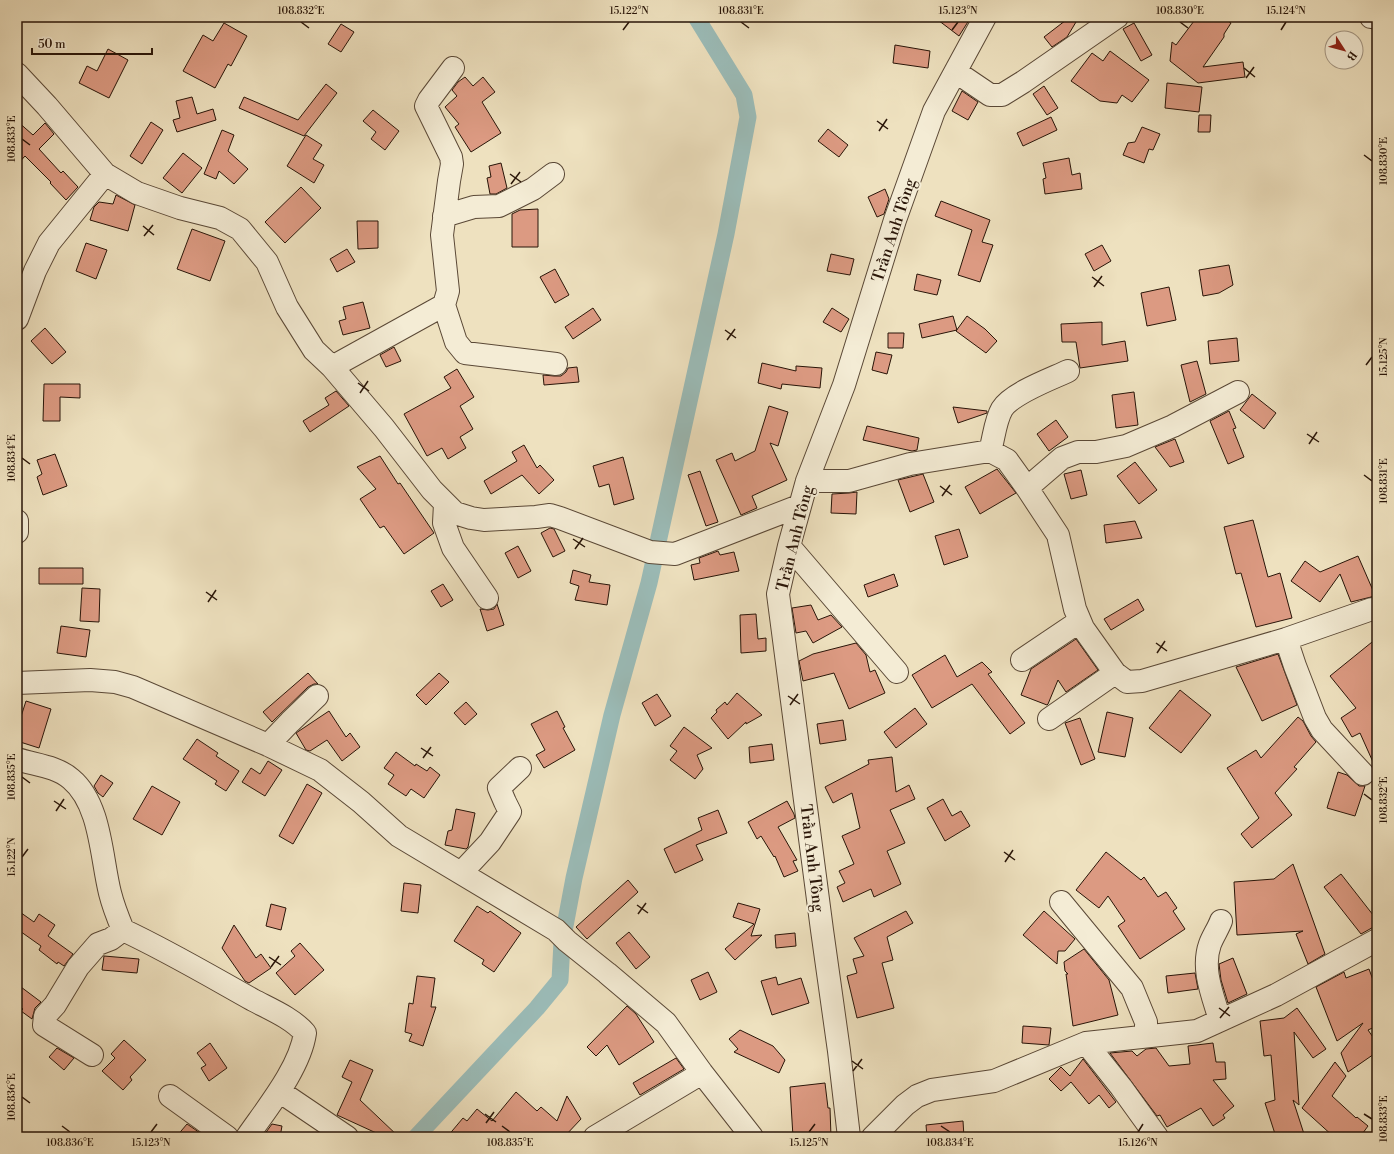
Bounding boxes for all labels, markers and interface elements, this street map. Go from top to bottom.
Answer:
text: 108.832°E [278,5,325,17]
text: 15.122°N [609,5,649,17]
text: 108.831°E [718,5,764,17]
text: 15.123°N [938,5,978,17]
text: 108.830°E [1156,5,1204,17]
text: 15.124°N [1266,5,1306,17]
scale bar [32,30,152,56]
north arrow [1324,30,1364,70]
text: 50 m [38,37,66,52]
text: B [1343,48,1359,63]
text: 108.833°E [6,116,18,162]
text: 108.830°E [1378,137,1390,185]
street label: Trần Anh Tông [868,175,920,285]
text: 15.125°N [1378,337,1390,377]
text: 108.834°E [6,434,18,482]
text: 108.831°E [1378,458,1390,504]
street label: Trần Anh Tông [772,483,818,593]
text: 108.835°E [6,754,18,800]
text: 108.832°E [1378,776,1390,823]
street label: Trần Anh Tông [795,803,829,914]
text: 15.122°N [6,837,18,877]
text: 108.836°E [6,1073,18,1121]
text: 108.833°E [1378,1096,1390,1142]
text: 108.836°E [46,1137,94,1149]
text: 15.123°N [131,1137,171,1149]
text: 108.835°E [487,1137,533,1149]
text: 15.125°N [789,1137,829,1149]
text: 108.834°E [926,1137,974,1149]
text: 15.126°N [1118,1137,1158,1149]

